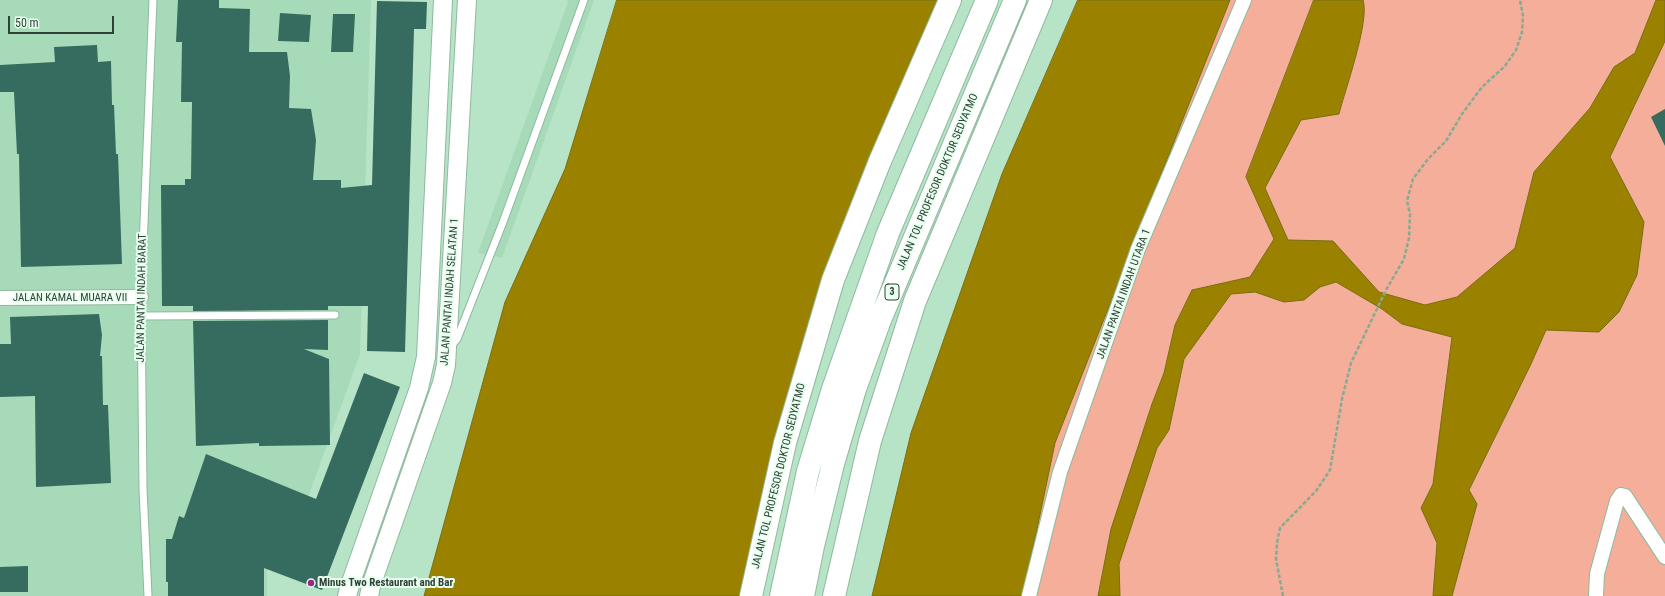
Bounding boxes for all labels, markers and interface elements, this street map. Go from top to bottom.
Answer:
scale bar [10,8,116,34]
text: 50 m [15,16,39,30]
street label: JALAN TOL PROFESOR DOKTOR SEDYATMO [895,92,981,272]
street label: JALAN PANTAI INDAH SELATAN 1 [438,218,462,366]
street label: JALAN PANTAI INDAH UTARA 1 [1094,227,1154,361]
street label: JALAN PANTAI INDAH BARAT [134,233,150,363]
road number: 3 [885,284,899,300]
street label: JALAN KAMAL MUARA VII [13,291,127,305]
street label: JALAN TOL PROFESOR DOKTOR SEDYATMO [750,382,808,570]
place label: Minus Two Restaurant and Bar [319,576,453,590]
marker: Minus Two Restaurant and Bar [306,578,316,588]

